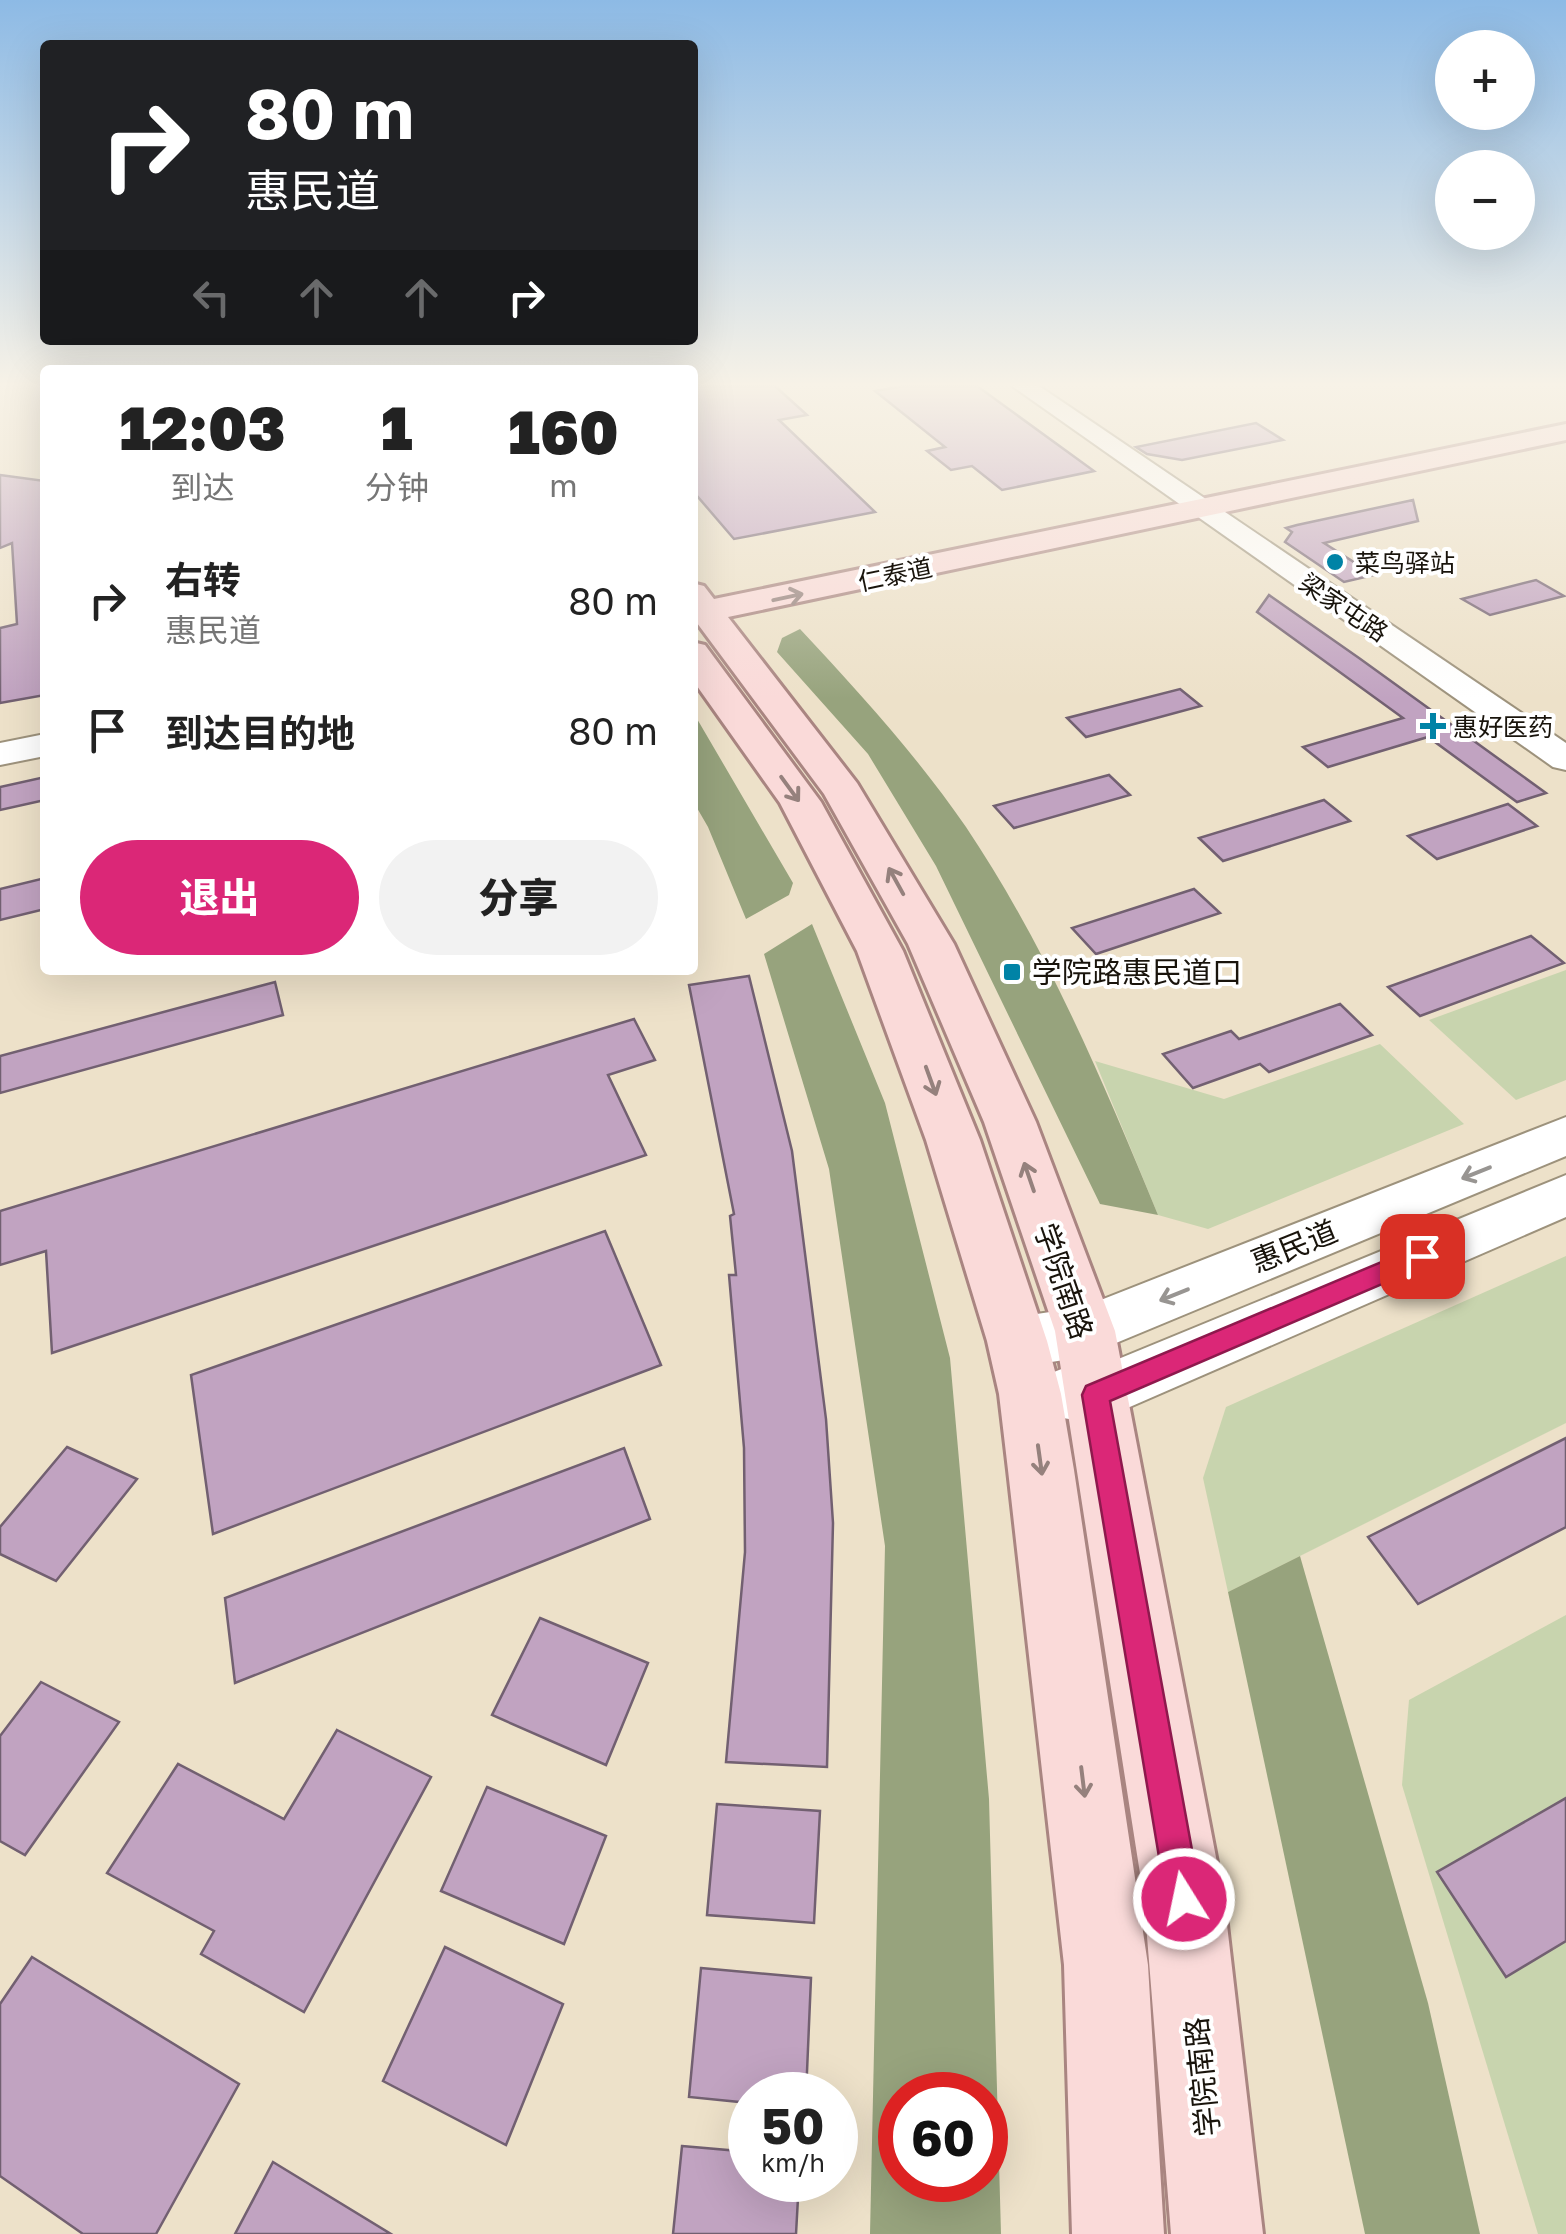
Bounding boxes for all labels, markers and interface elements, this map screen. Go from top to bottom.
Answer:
map controls [1435,30,1535,250]
button: + [1435,30,1535,130]
text: 80 m [245,70,414,154]
icon: right [80,80,210,210]
button: − [1435,150,1535,250]
text: 惠民道 [245,163,380,217]
icon: left [184,270,239,325]
icon: ahead [289,270,344,325]
icon: ahead [394,270,449,325]
icon: right [499,270,554,325]
text: 12:03 [119,391,285,463]
text: 1 [381,391,413,463]
text: 160 [508,395,619,467]
text: m [549,466,578,504]
text: 到达 [170,468,234,506]
text: 分钟 [365,468,429,506]
place label: 菜鸟驿站 [1355,547,1455,578]
street label: 仁泰道 [855,551,935,597]
marker: 菜鸟驿站 [1324,551,1346,573]
text: 右转 [165,557,241,602]
street label: 梁家屯路 [1294,566,1394,648]
icon: right [80,573,135,628]
text: 80 m [568,578,658,623]
one-way arrow [771,586,803,605]
text: 惠民道 [165,611,261,649]
icon: arrive [80,703,135,758]
text: 80 m [568,708,658,753]
text: 到达目的地 [165,710,355,755]
place label: 惠好医药 [1453,711,1553,742]
marker: 惠好医药 [1422,715,1444,737]
one-way arrow [780,775,801,802]
button: 退出 [80,840,359,955]
button: 分享 [379,840,658,955]
one-way arrow [885,866,905,896]
place label: 学院路惠民道口 [1032,954,1242,990]
marker: 学院路惠民道口 [1001,961,1023,983]
one-way arrow [923,1065,941,1096]
one-way arrow [1019,1162,1037,1193]
one-way arrow [1461,1165,1491,1183]
street label: 惠民道 [1246,1212,1342,1280]
pin [1380,1214,1465,1299]
street label: 学院南路 [1027,1218,1101,1344]
icon: arrive [1395,1229,1450,1284]
one-way arrow [1160,1287,1190,1305]
one-way arrow [1031,1443,1049,1475]
one-way arrow [1074,1765,1093,1798]
position arrow [1132,1847,1236,1951]
street label: 学院南路 [1178,2015,1226,2139]
speed limit sign: 60 [878,2072,1008,2202]
text: 50 [761,2095,824,2155]
text: km/h [761,2147,825,2178]

